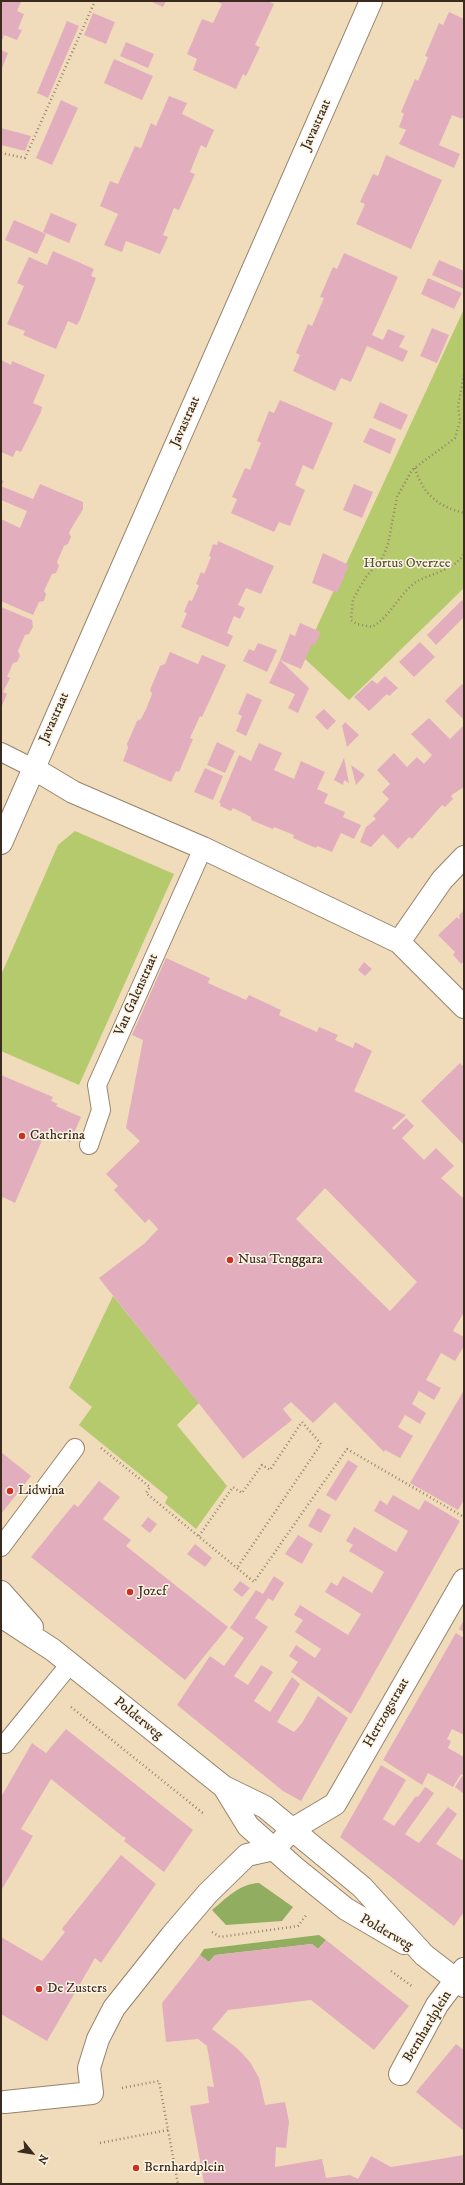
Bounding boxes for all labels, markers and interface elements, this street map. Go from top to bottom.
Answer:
street label: Javastraat [298,97,336,153]
street label: Javastraat [167,394,205,450]
park label: Hortus Overzee [363,556,451,572]
street label: Javastraat [36,690,74,746]
street label: Van Galenstraat [111,951,163,1039]
place label: Catherina [30,1128,85,1144]
marker: Catherina [17,1131,27,1141]
place label: Nusa Tenggara [238,1252,323,1268]
marker: Nusa Tenggara [225,1255,235,1265]
place label: Lidwina [18,1483,64,1499]
marker: Lidwina [5,1486,15,1496]
place label: Jozef [138,1584,166,1600]
marker: Jozef [125,1587,135,1597]
street label: Hertzogstraat [360,1675,414,1751]
street label: Polderweg [110,1694,166,1744]
street label: Polderweg [356,1911,416,1955]
place label: De Zusters [47,1981,107,1997]
marker: De Zusters [34,1984,44,1994]
street label: Bernhardplein [400,1988,456,2066]
north arrow [12,2133,52,2173]
text: N [34,2152,51,2166]
place label: Bernhardplein [144,2160,224,2176]
marker: Bernhardplein [131,2163,141,2173]

